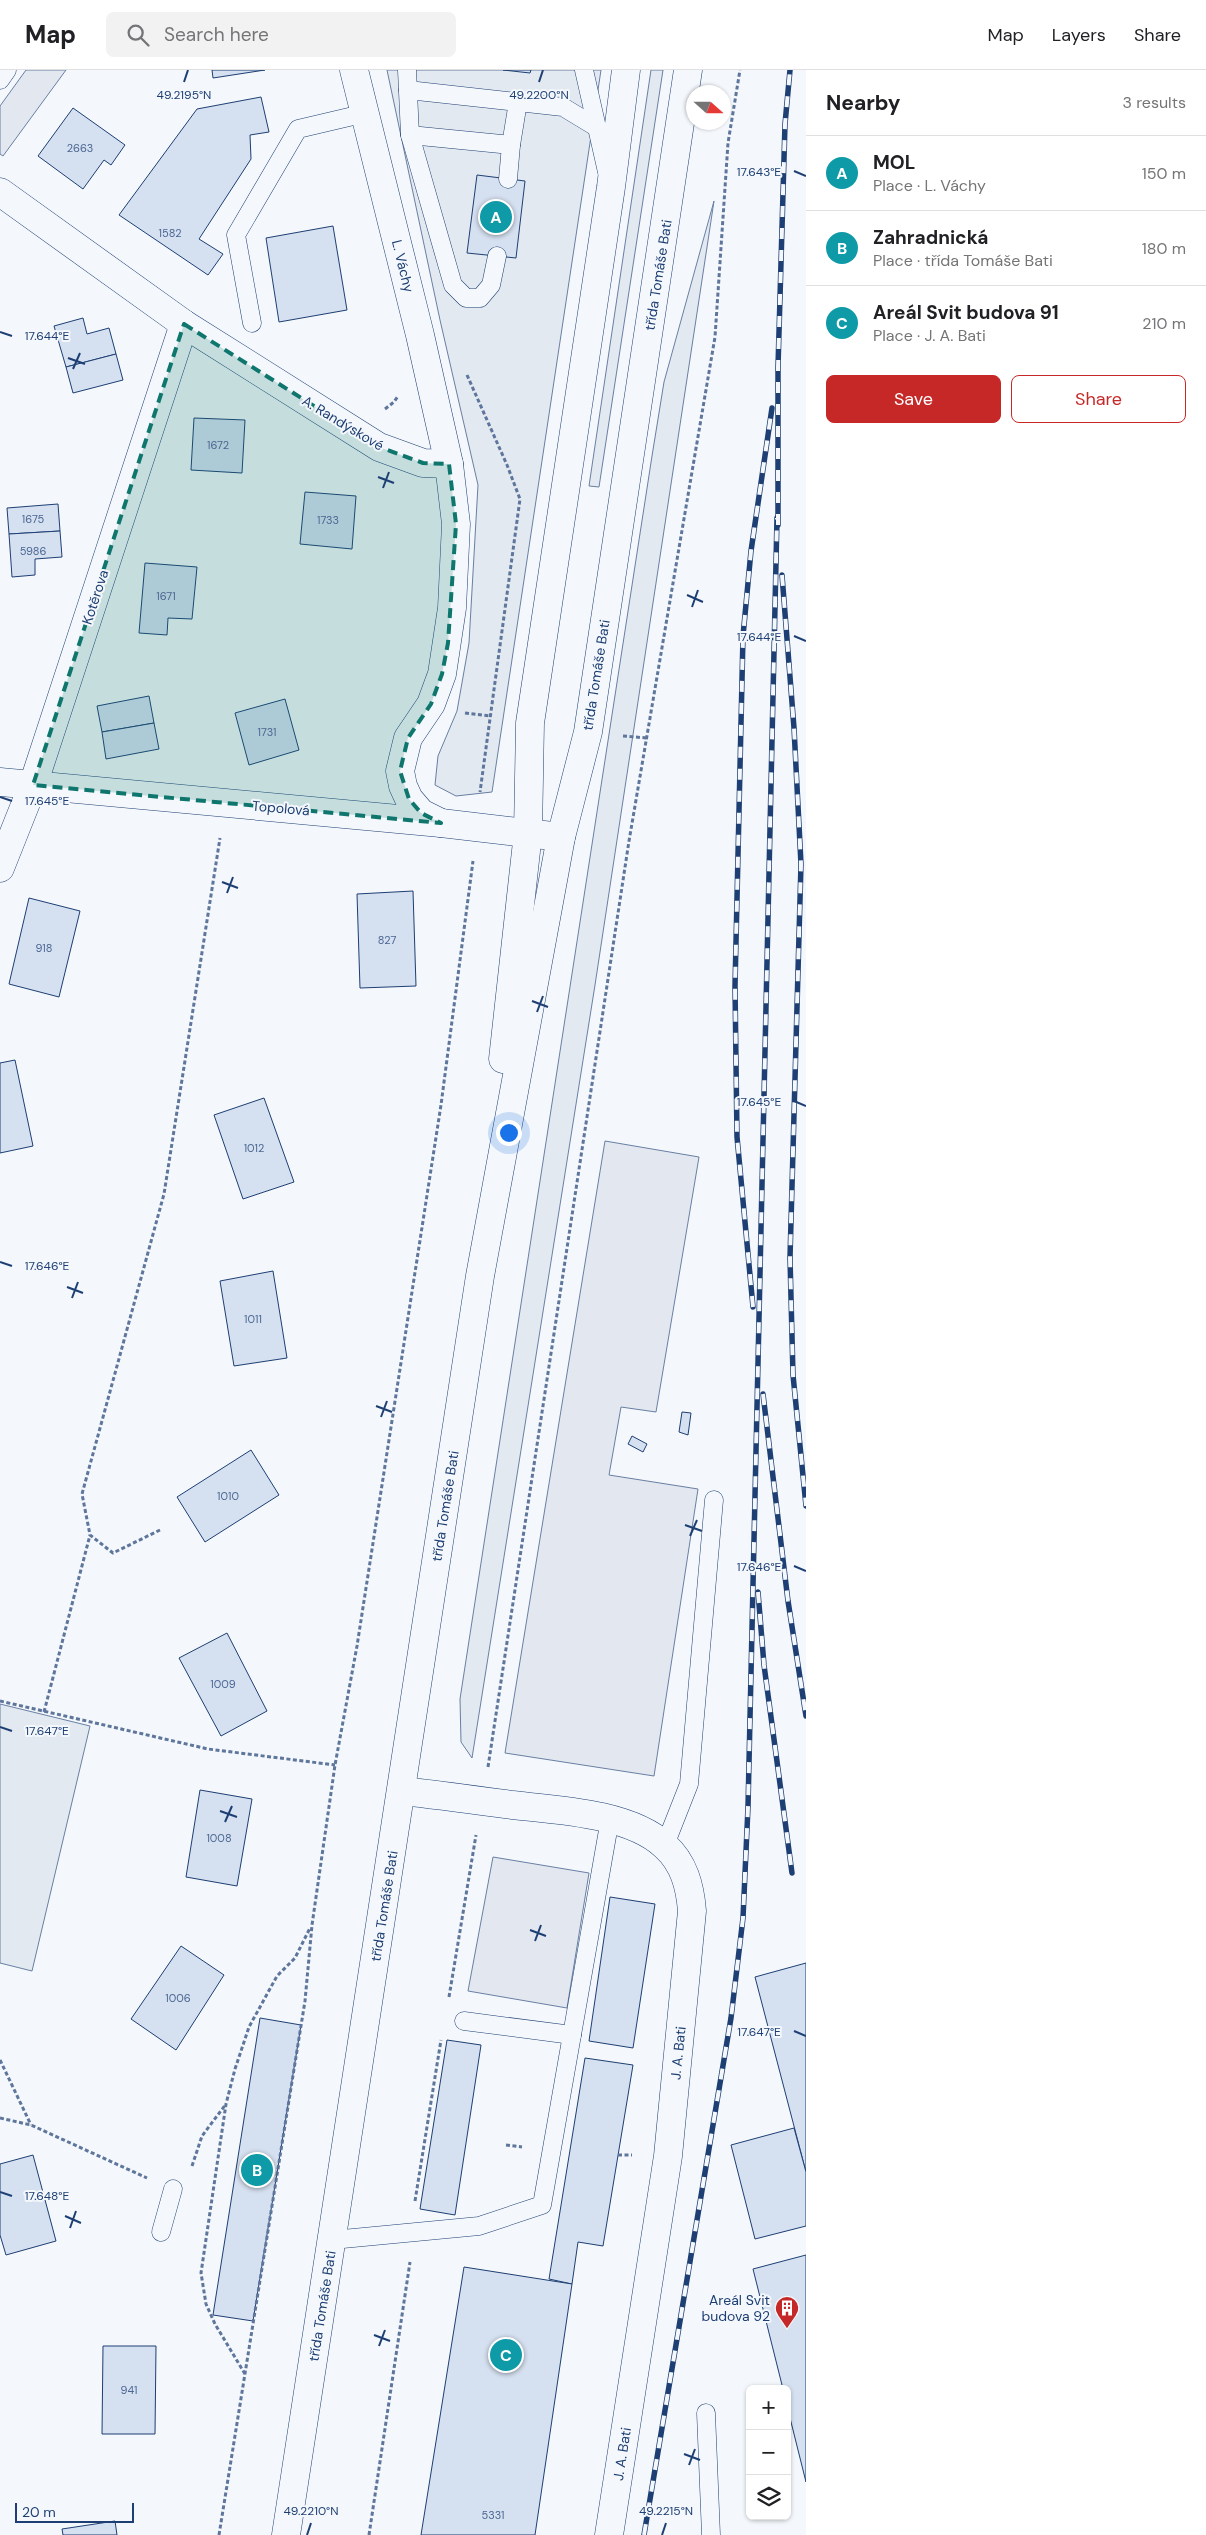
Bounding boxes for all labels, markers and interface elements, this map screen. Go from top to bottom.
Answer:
search box [106,12,456,57]
text: Map [25,19,76,50]
icon: search [124,21,152,49]
text: Search here [164,22,269,47]
text: Map [988,23,1024,47]
text: Layers [1052,23,1106,47]
text: Share [1134,23,1181,47]
north arrow [686,85,731,130]
text: 49.2195°N [157,87,211,103]
text: 49.2200°N [509,87,569,103]
text: Nearby [826,89,900,117]
text: 3 results [1123,92,1186,113]
house number: 2663 [67,141,93,155]
text: MOL [873,150,915,175]
text: A [836,163,848,184]
text: 150 m [1142,163,1186,184]
text: 17.643°E [737,164,781,180]
text: Place · L. Váchy [873,175,986,196]
pin: A [480,198,512,236]
street label: třída Tomáše Bati [640,218,676,332]
text: Zahradnická [873,225,988,250]
house number: 1582 [159,226,181,240]
street label: L. Váchy [388,238,418,294]
text: B [837,238,847,259]
text: 180 m [1142,238,1186,259]
text: Place · třída Tomáše Bati [873,250,1053,271]
text: Areál Svit budova 91 [873,300,1059,325]
text: C [836,313,848,334]
text: 210 m [1142,313,1186,334]
text: Place · J. A. Bati [873,325,986,346]
text: 17.644°E [25,328,69,344]
button: Save [826,375,1001,423]
button: Share [1011,375,1186,423]
street label: A. Randýskové [299,392,387,454]
house number: 1672 [207,438,229,452]
house number: 1675 [22,512,44,526]
house number: 1733 [317,513,339,527]
house number: 5986 [20,544,46,558]
street label: Kotěrova [78,567,112,627]
house number: 1671 [156,589,176,603]
street label: třída Tomáše Bati [578,618,614,732]
text: 17.644°E [737,629,781,645]
house number: 1731 [258,725,276,739]
text: 17.645°E [25,793,69,809]
street label: Topolová [251,797,311,819]
house number: 827 [378,933,396,947]
house number: 918 [36,941,52,955]
text: 17.645°E [737,1094,781,1110]
your location [496,1120,522,1146]
house number: 1012 [244,1141,264,1155]
text: 17.646°E [25,1258,70,1274]
house number: 1011 [244,1312,262,1326]
street label: třída Tomáše Bati [427,1449,463,1563]
house number: 1010 [217,1489,239,1503]
text: 17.646°E [737,1559,782,1575]
house number: 1009 [210,1677,236,1691]
text: 17.647°E [25,1723,69,1739]
house number: 1008 [206,1831,232,1845]
street label: třída Tomáše Bati [366,1849,402,1963]
house number: 1006 [165,1991,191,2005]
text: 17.647°E [737,2024,781,2040]
street label: J. A. Bati [666,2025,690,2081]
pin: B [241,2151,273,2189]
text: 17.648°E [25,2188,69,2204]
street label: třída Tomáše Bati [304,2249,340,2363]
place label: Areál Svit budova 92 [701,2291,770,2325]
building icon: Areál Svit budova 92 [774,2295,800,2329]
pin: C [490,2336,522,2374]
house number: 941 [120,2383,138,2397]
map controls [746,2385,791,2520]
button: + [746,2385,791,2430]
street label: J. A. Bati [609,2426,635,2482]
button: − [746,2430,791,2475]
button: layers [746,2475,791,2520]
scale bar [15,2500,134,2523]
text: 20 m [22,2503,56,2521]
text: 49.2210°N [283,2503,339,2519]
text: 49.2215°N [639,2503,693,2519]
house number: 5331 [482,2508,504,2522]

